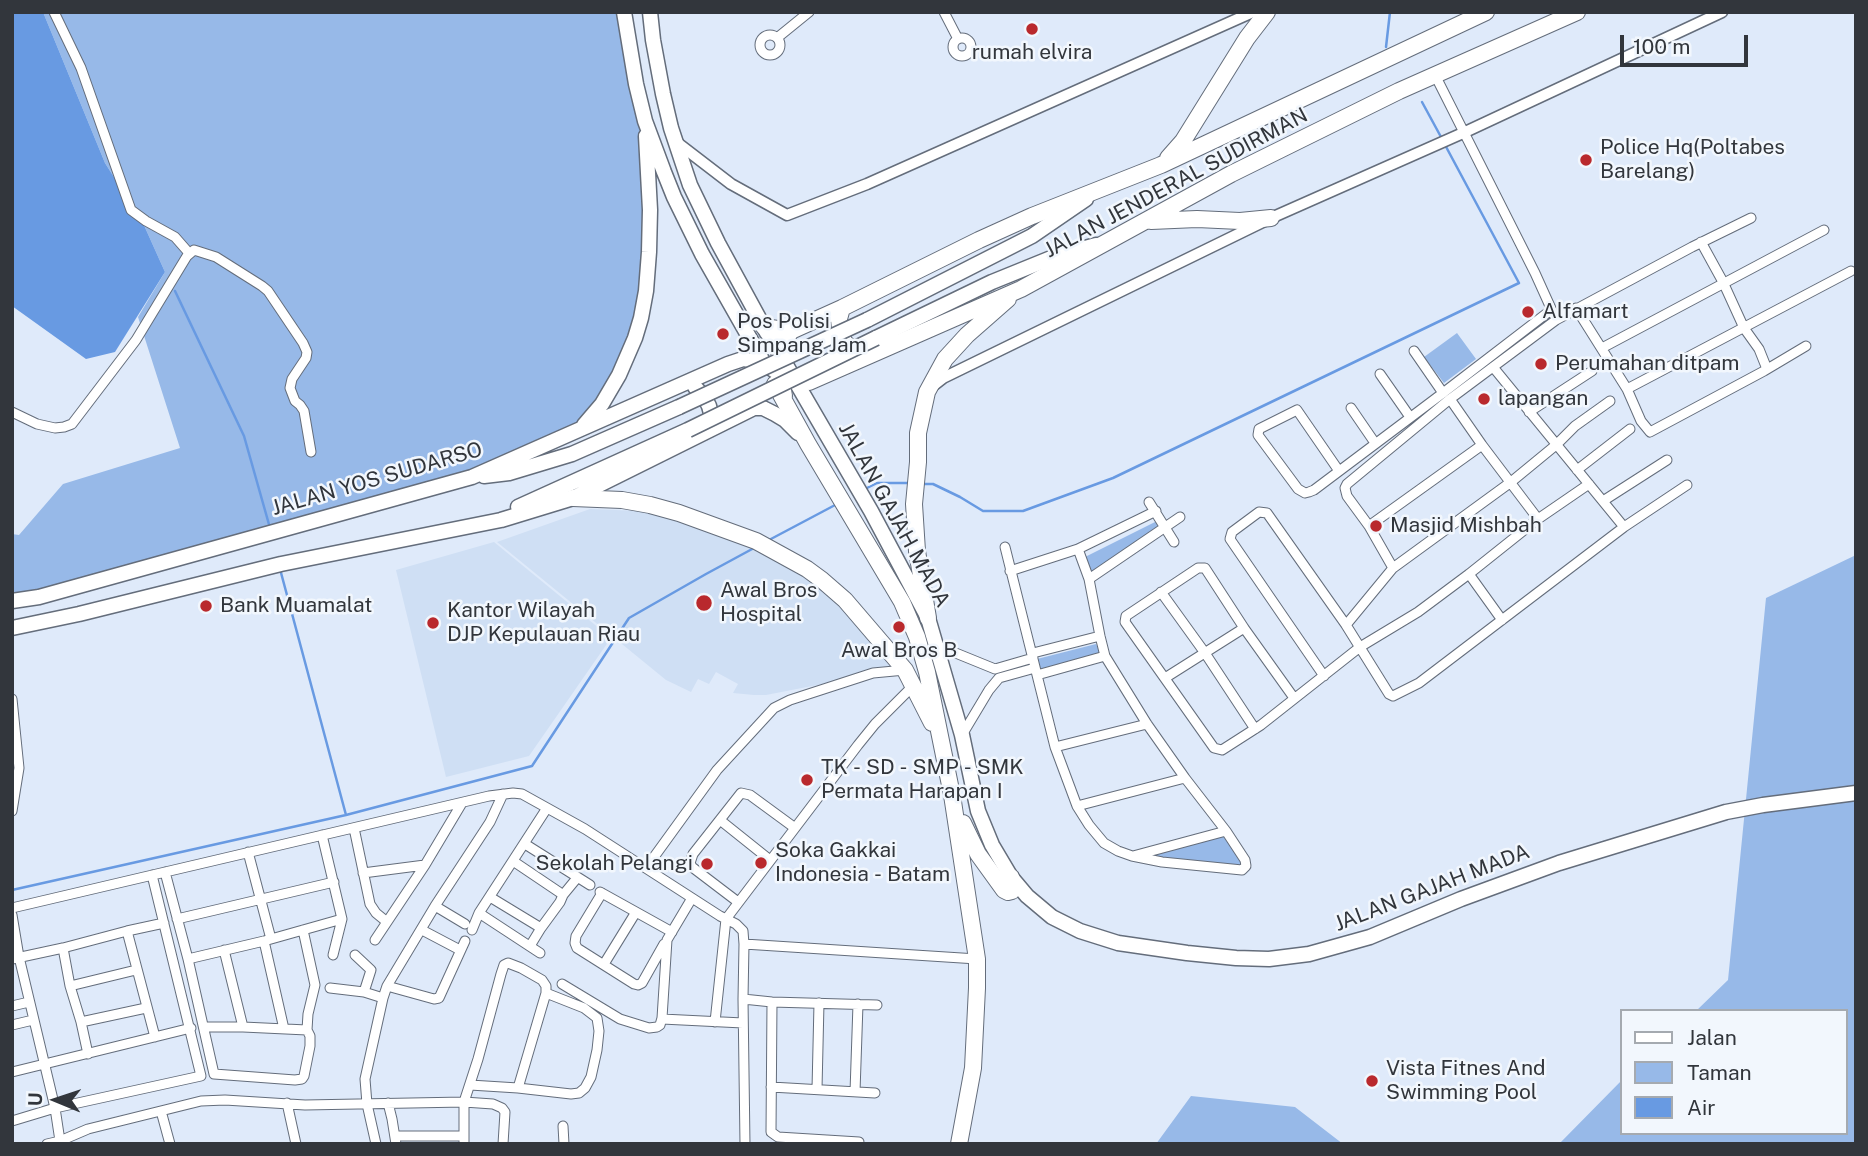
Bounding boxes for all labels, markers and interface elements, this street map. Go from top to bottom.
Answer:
marker: rumah elvira [1024,21,1040,37]
scale bar [1623,21,1751,65]
text: 100 m [1633,34,1690,59]
place label: rumah elvira [972,40,1092,66]
street label: JALAN JENDERAL SUDIRMAN [1040,103,1312,263]
place label: Police Hq(Poltabes Barelang) [1600,135,1785,185]
marker: Police Hq(Poltabes Barelang) [1578,152,1594,168]
place label: Alfamart [1542,299,1629,325]
marker: Alfamart [1520,304,1536,320]
place label: Pos Polisi Simpang Jam [737,309,867,359]
marker: Pos Polisi Simpang Jam [715,326,731,342]
place label: Perumahan ditpam [1555,351,1739,377]
marker: Perumahan ditpam [1533,356,1549,372]
place label: lapangan [1498,386,1588,412]
marker: lapangan [1476,391,1492,407]
street label: JALAN GAJAH MADA [833,418,955,612]
street label: JALAN YOS SUDARSO [269,437,485,521]
place label: Masjid Mishbah [1390,513,1542,539]
marker: Masjid Mishbah [1368,518,1384,534]
place label: Awal Bros Hospital [720,578,817,628]
place label: Bank Muamalat [220,593,372,619]
marker: Awal Bros Hospital [694,593,714,613]
marker: Bank Muamalat [198,598,214,614]
place label: Kantor Wilayah DJP Kepulauan Riau [447,598,640,648]
marker: Kantor Wilayah DJP Kepulauan Riau [425,615,441,631]
marker: Awal Bros B [891,619,907,635]
place label: Awal Bros B [841,638,957,664]
place label: TK - SD - SMP - SMK Permata Harapan I [821,755,1024,805]
marker: TK - SD - SMP - SMK Permata Harapan I [799,772,815,788]
place label: Soka Gakkai Indonesia - Batam [775,838,950,888]
street label: JALAN GAJAH MADA [1331,839,1533,937]
place label: Sekolah Pelangi [535,851,693,877]
marker: Soka Gakkai Indonesia - Batam [753,855,769,871]
marker: Sekolah Pelangi [699,856,715,872]
legend [1619,1009,1847,1135]
text: Jalan [1687,1025,1737,1050]
place label: Vista Fitnes And Swimming Pool [1386,1056,1546,1106]
text: Taman [1687,1060,1752,1085]
north arrow [21,1065,91,1135]
marker: Vista Fitnes And Swimming Pool [1364,1073,1380,1089]
text: U [24,1092,46,1107]
text: Air [1687,1095,1715,1120]

